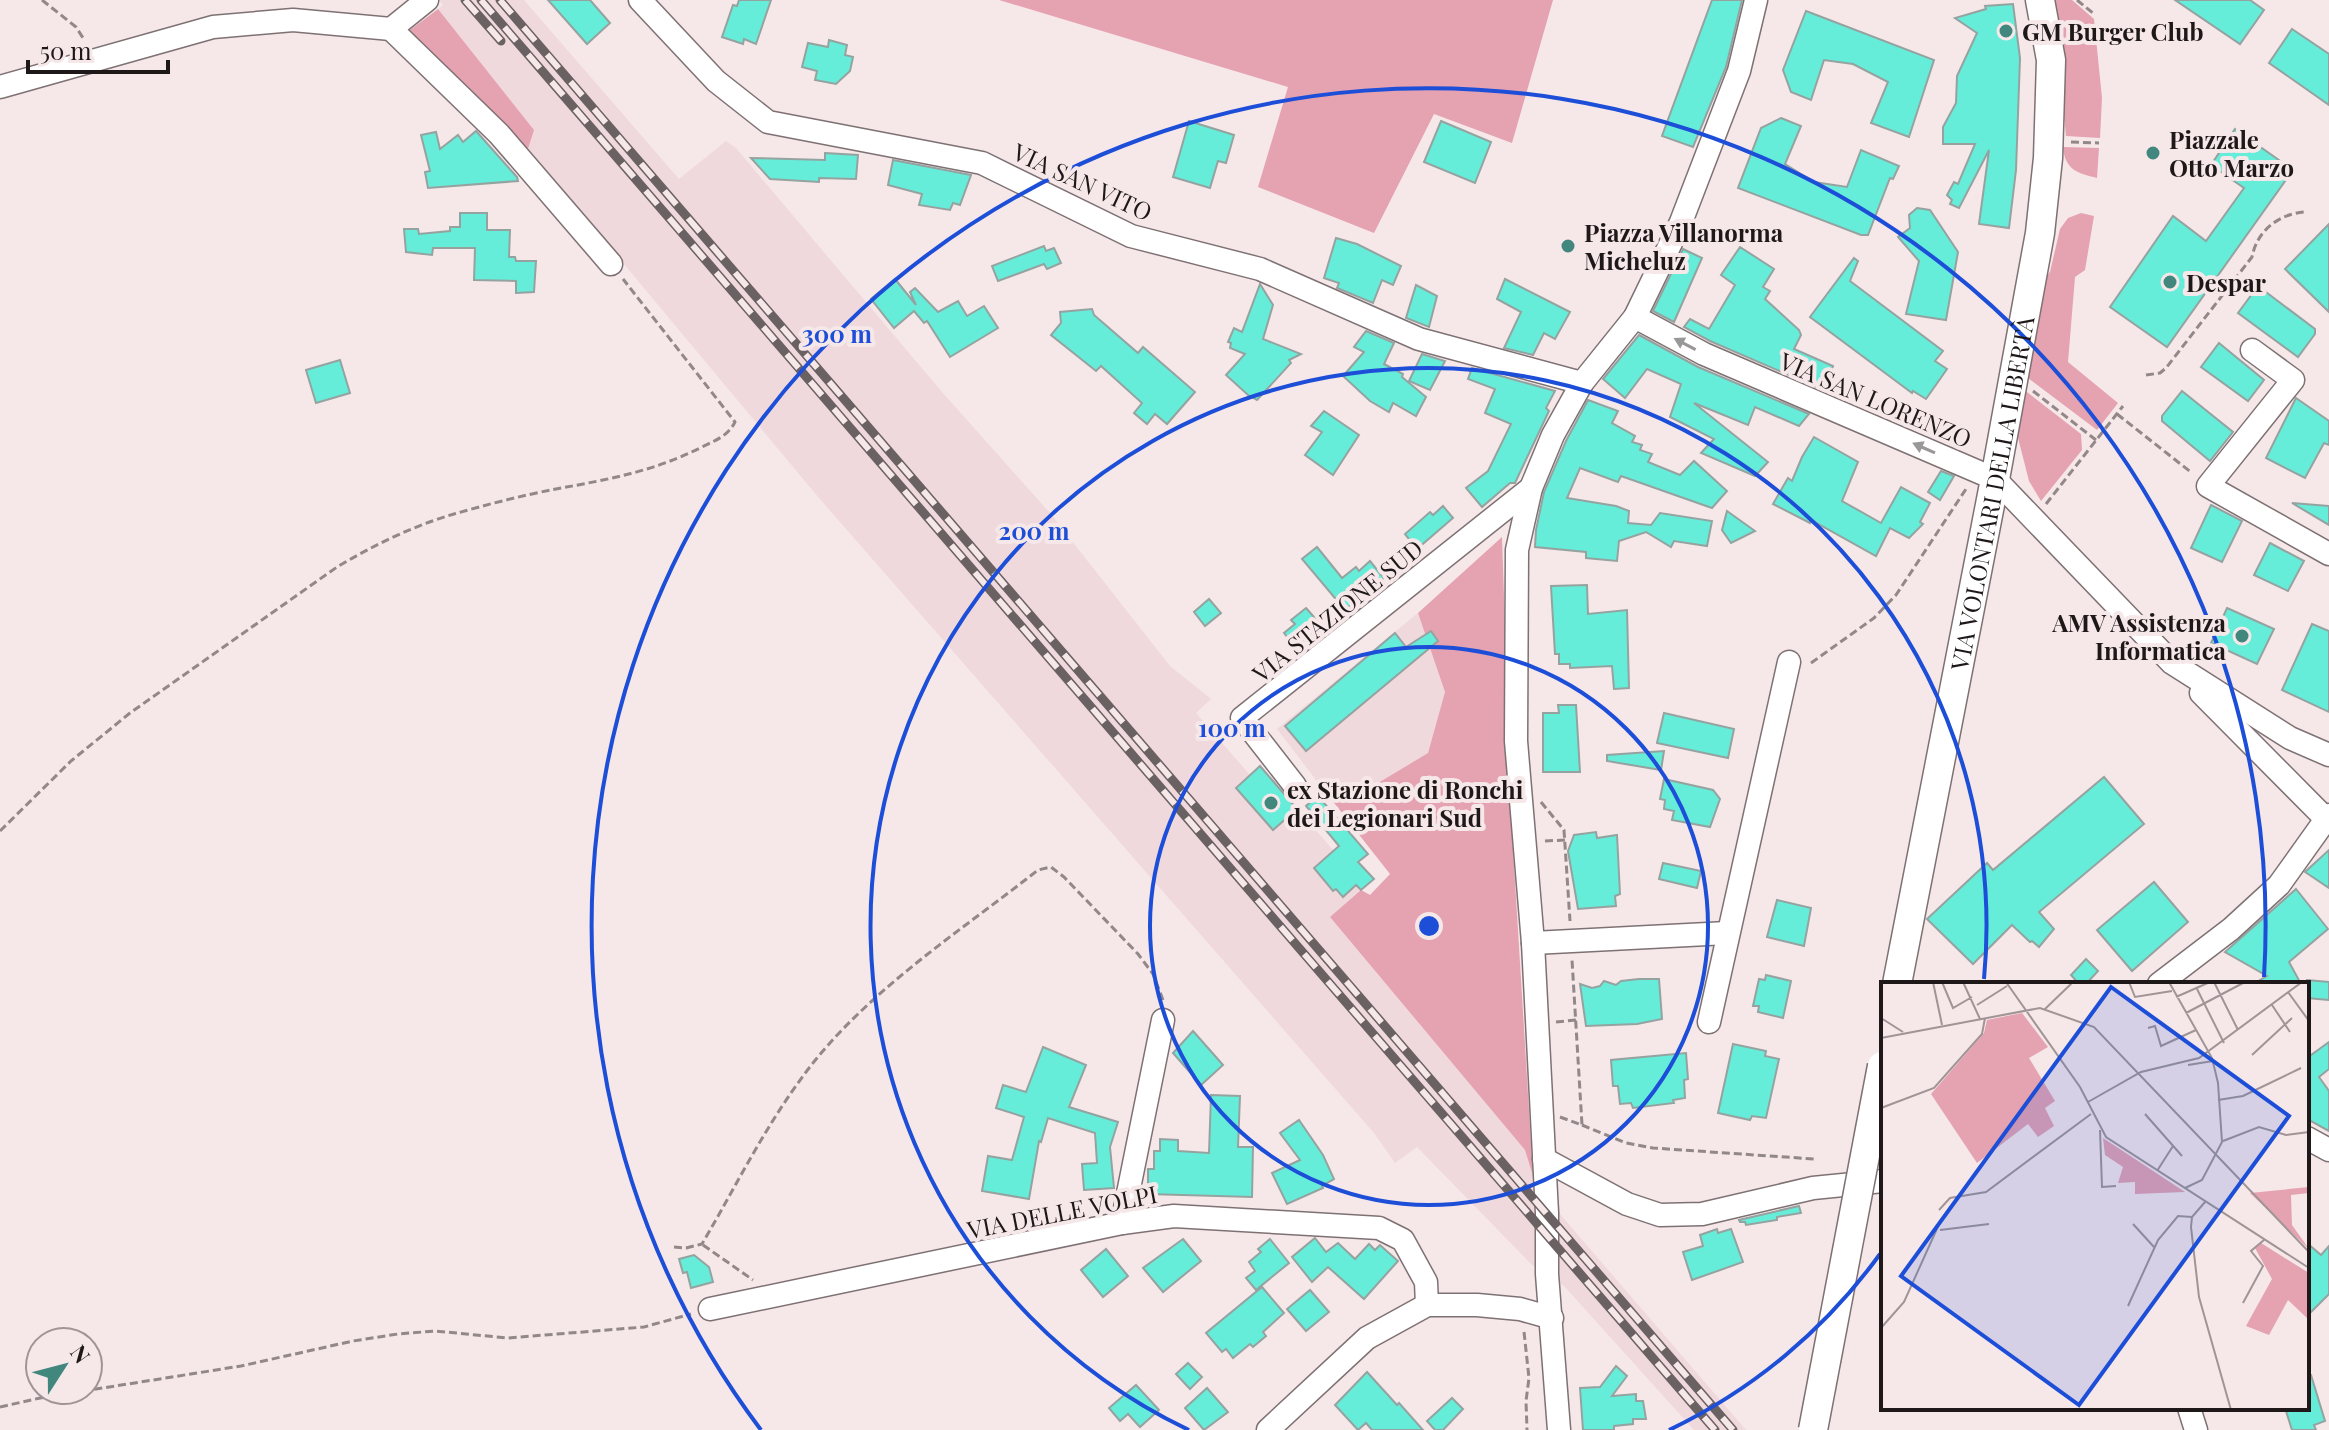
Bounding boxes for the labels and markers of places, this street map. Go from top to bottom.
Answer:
place label: GM Burger Club [2022,15,2204,47]
marker: GM Burger Club [1997,22,2015,40]
place label: Piazzale Otto Marzo [2169,123,2294,183]
marker: Piazzale Otto Marzo [2144,144,2162,162]
place label: Piazza Villanorma Micheluz [1584,216,1784,276]
marker: Piazza Villanorma Micheluz [1559,237,1577,255]
place label: Despar [2186,266,2267,298]
marker: Despar [2161,273,2179,291]
place label: AMV Assistenza Informatica [2051,606,2227,666]
marker: AMV Assistenza Informatica [2233,627,2251,645]
place label: ex Stazione di Ronchi dei Legionari Sud [1287,773,1524,833]
marker: ex Stazione di Ronchi dei Legionari Sud [1262,794,1280,812]
centre of rings [1415,912,1443,940]

